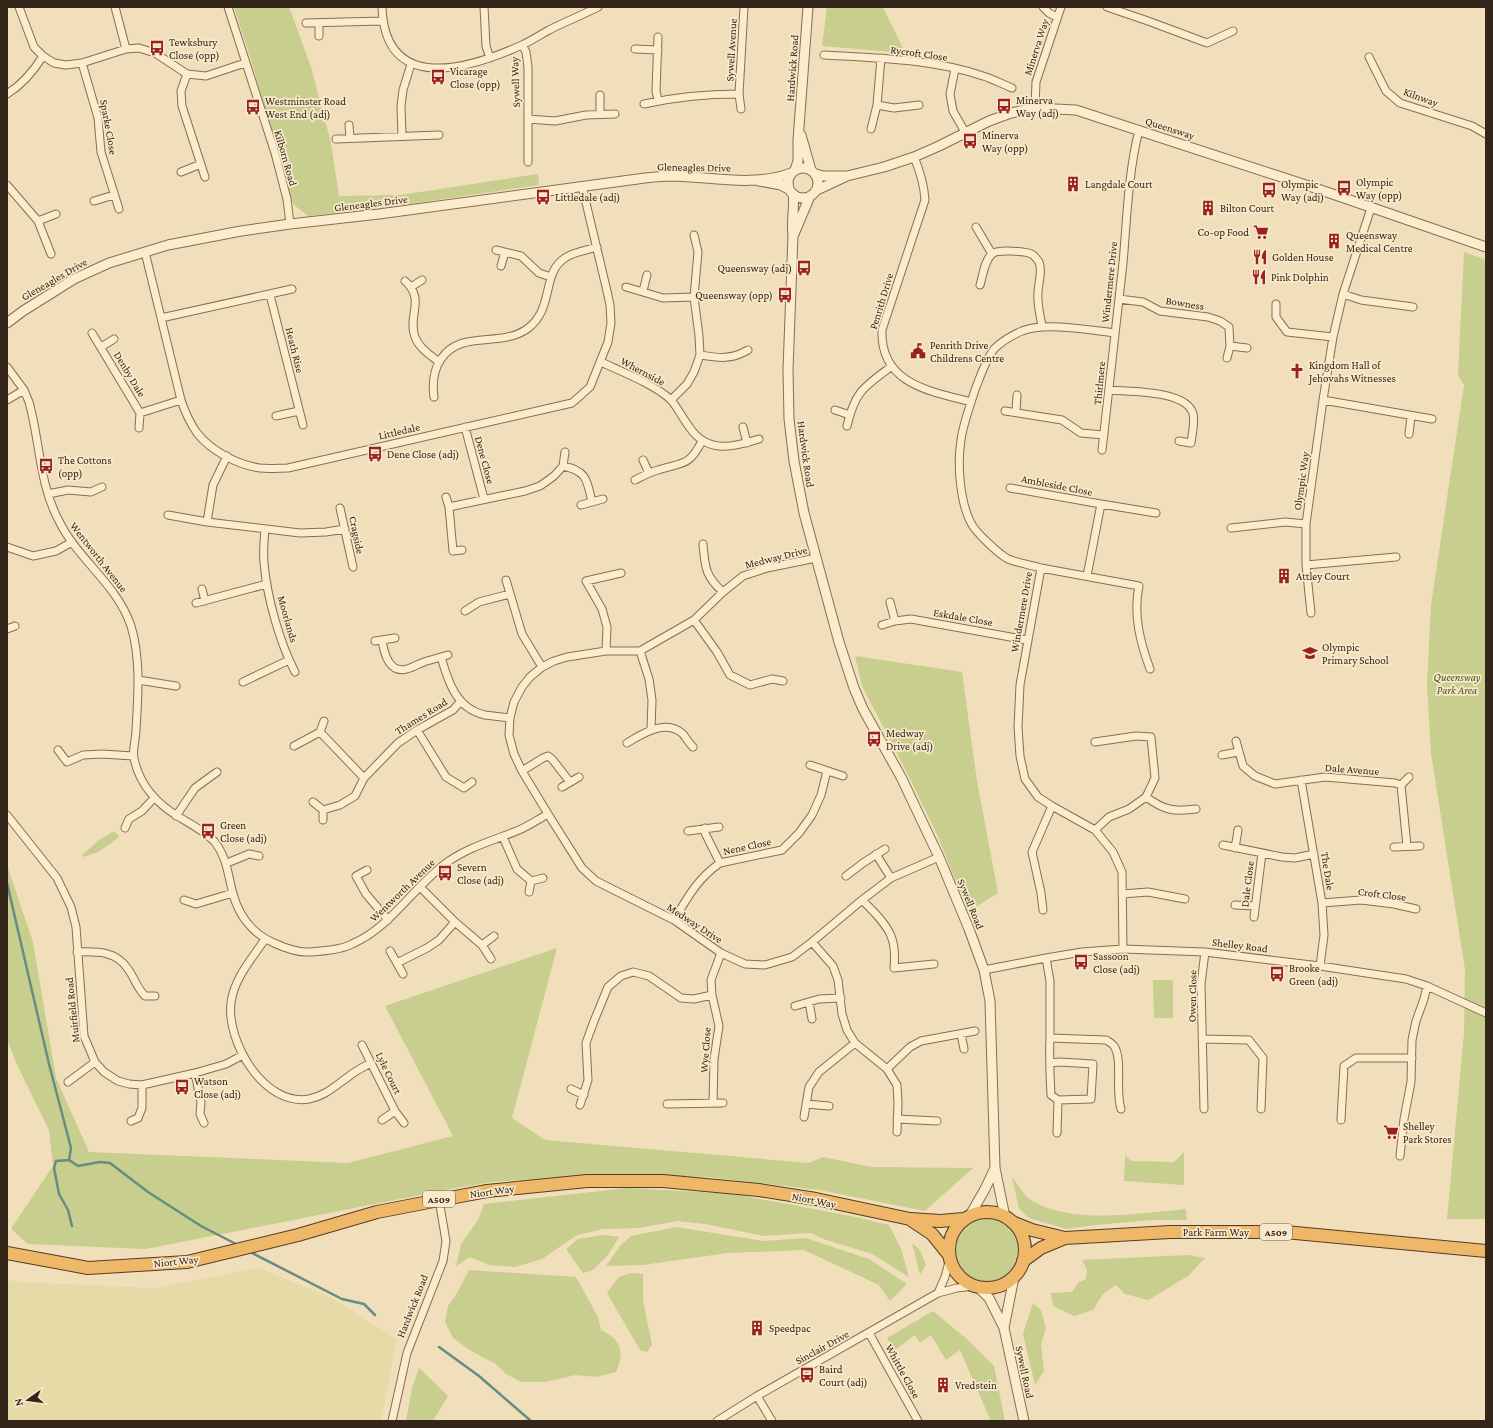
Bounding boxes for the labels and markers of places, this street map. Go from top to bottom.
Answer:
place label: Tewksbury Close (opp) [169,36,220,62]
bus stop icon: Tewksbury Close (opp) [148,39,166,57]
place label: Vicarage Close (opp) [450,65,501,91]
bus stop icon: Vicarage Close (opp) [429,68,447,86]
place label: Minerva Way (adj) [1016,94,1059,120]
place label: Westminster Road West End (adj) [265,95,346,121]
bus stop icon: Minerva Way (adj) [995,97,1013,115]
bus stop icon: Westminster Road West End (adj) [244,98,262,116]
place label: Minerva Way (opp) [982,129,1028,155]
bus stop icon: Minerva Way (opp) [961,132,979,150]
building icon: Langdale Court [1064,175,1082,193]
place label: Olympic Way (opp) [1356,176,1402,202]
place label: Langdale Court [1085,178,1153,191]
place label: Olympic Way (adj) [1281,178,1324,204]
bus stop icon: Olympic Way (opp) [1335,179,1353,197]
bus stop icon: Olympic Way (adj) [1260,181,1278,199]
bus stop icon: Littledale (adj) [534,188,552,206]
place label: Littledale (adj) [555,191,620,204]
building icon: Bilton Court [1199,199,1217,217]
place label: Bilton Court [1220,202,1274,214]
supermarket icon: Co-op Food [1252,223,1270,241]
place label: Co-op Food [1198,226,1249,239]
place label: Queensway Medical Centre [1346,229,1413,254]
building icon: Queensway Medical Centre [1325,232,1343,250]
restaurant icon: Golden House [1251,248,1269,266]
place label: Golden House [1272,251,1334,263]
bus stop icon: Queensway (adj) [795,259,813,277]
place label: Queensway (adj) [717,262,792,275]
restaurant icon: Pink Dolphin [1250,268,1268,286]
place label: Pink Dolphin [1271,271,1329,284]
bus stop icon: Queensway (opp) [776,286,794,304]
place label: Queensway (opp) [695,289,773,302]
place label: Penrith Drive Childrens Centre [930,339,1004,364]
public building icon: Penrith Drive Childrens Centre [909,342,927,360]
place label: Kingdom Hall of Jehovahs Witnesses [1308,359,1396,385]
church icon: Kingdom Hall of Jehovahs Witnesses [1288,362,1306,380]
bus stop icon: Dene Close (adj) [366,445,384,463]
place label: Dene Close (adj) [387,448,459,461]
place label: The Cottons (opp) [58,454,112,480]
bus stop icon: The Cottons (opp) [37,457,55,475]
building icon: Attley Court [1275,567,1293,585]
place label: Attley Court [1296,570,1350,583]
place label: Olympic Primary School [1322,641,1389,667]
school or university icon: Olympic Primary School [1301,644,1319,662]
place label: Medway Drive (adj) [886,727,933,753]
bus stop icon: Medway Drive (adj) [865,730,883,748]
place label: Green Close (adj) [220,819,267,845]
bus stop icon: Green Close (adj) [199,822,217,840]
place label: Severn Close (adj) [457,861,504,887]
bus stop icon: Severn Close (adj) [436,864,454,882]
place label: Sassoon Close (adj) [1093,950,1140,976]
bus stop icon: Sassoon Close (adj) [1072,953,1090,971]
place label: Brooke Green (adj) [1289,962,1339,988]
bus stop icon: Brooke Green (adj) [1268,965,1286,983]
place label: Watson Close (adj) [194,1075,241,1101]
bus stop icon: Watson Close (adj) [173,1078,191,1096]
place label: Shelley Park Stores [1403,1120,1452,1145]
supermarket icon: Shelley Park Stores [1382,1123,1400,1141]
building icon: Speedpac [748,1319,766,1337]
place label: Speedpac [769,1322,811,1335]
place label: Baird Court (adj) [819,1363,868,1389]
bus stop icon: Baird Court (adj) [798,1366,816,1384]
building icon: Vredstein [934,1376,952,1394]
place label: Vredstein [955,1379,997,1391]

